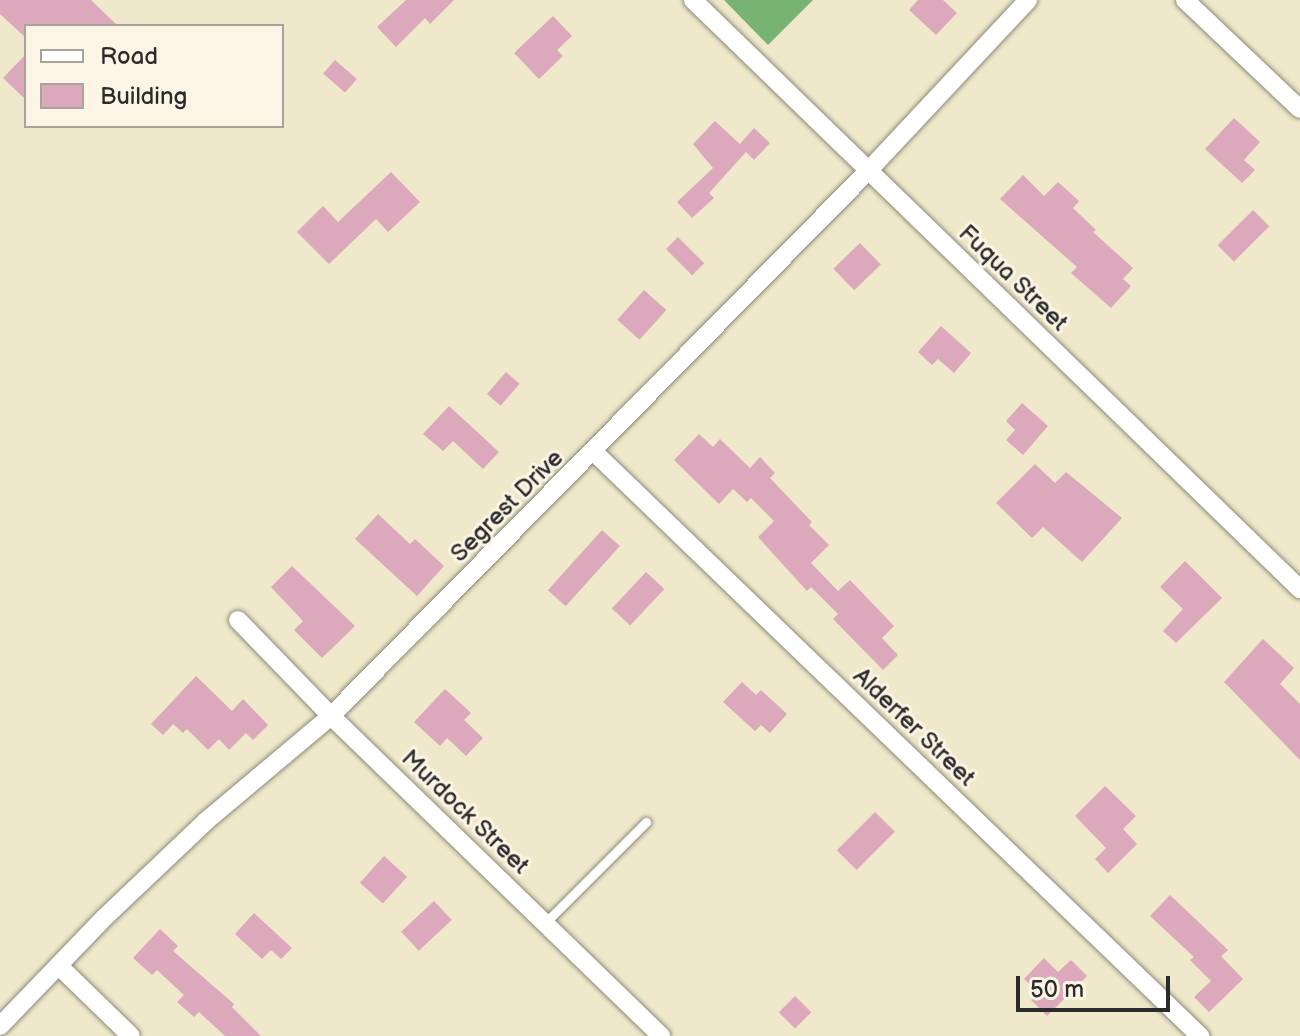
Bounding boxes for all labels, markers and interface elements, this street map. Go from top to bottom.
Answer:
legend [24,24,284,128]
text: Road [100,42,158,71]
text: Building [100,82,187,111]
street label: Fuqua Street [952,219,1074,337]
street label: Segrest Drive [445,444,569,568]
street label: Alderfer Street [847,662,981,792]
street label: Murdock Street [395,744,535,880]
scale bar [1020,960,1174,1010]
text: 50 m [1030,975,1084,1004]

